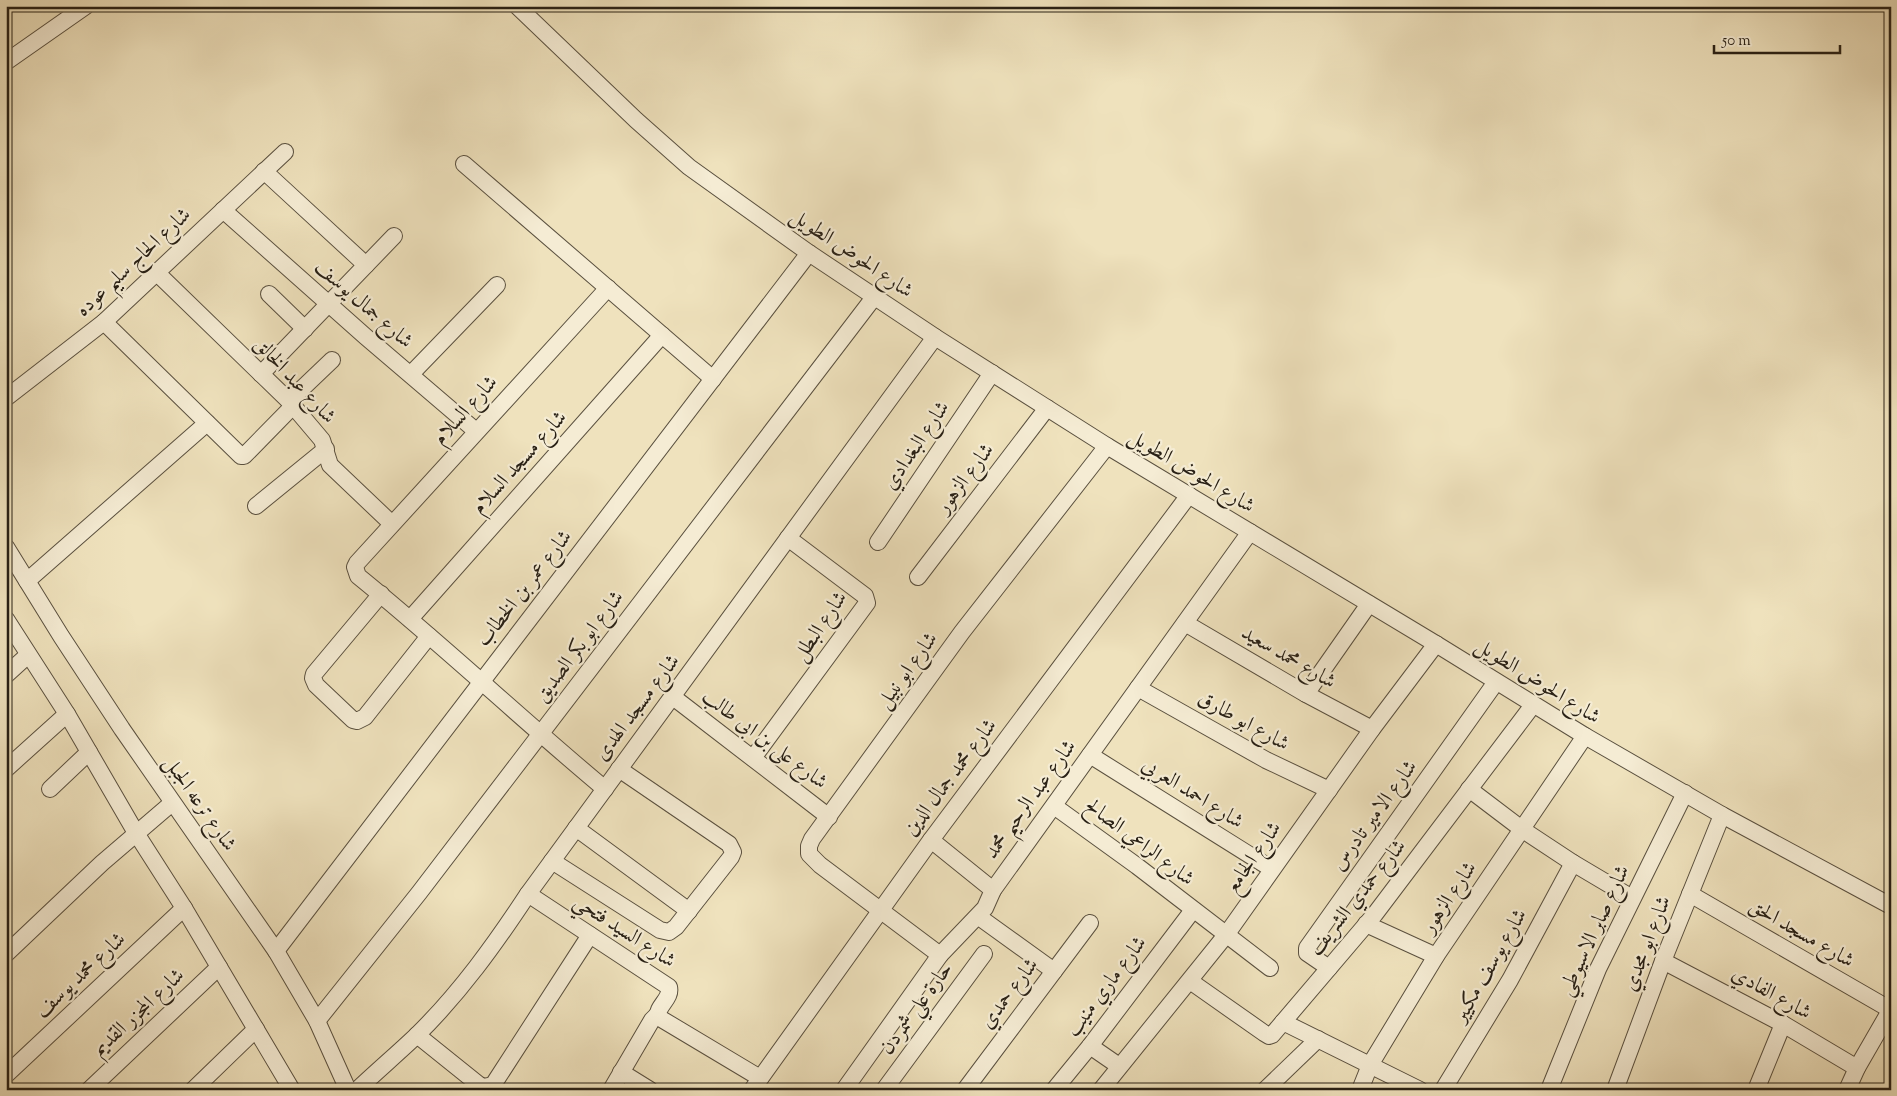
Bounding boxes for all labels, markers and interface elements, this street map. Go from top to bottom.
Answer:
scale bar [1714,22,1841,54]
text: 50 m [1721,31,1751,52]
street label: شارع الحاج سليم عوده [69,201,201,328]
street label: شارع الحوض الطويل [783,202,919,307]
street label: شارع جمال يوسف [306,254,419,357]
street label: شارع عبد الخالق [245,331,342,432]
street label: شارع السلام [426,369,506,453]
street label: شارع البغدادي [876,395,959,497]
street label: شارع مسجد السلام [465,404,576,522]
street label: شارع الحوض الطويل [1121,422,1260,523]
street label: شارع الزهور [928,438,1003,523]
street label: شارع عمر بن الخطاب [470,524,581,654]
street label: شارع ابو بكر الصديق [528,585,633,710]
street label: شارع البطل [786,586,856,669]
street label: شارع محمد سعيد [1234,619,1341,698]
street label: شارع ابو نبيل [870,626,947,716]
street label: شارع الحوض الطويل [1468,631,1606,733]
street label: شارع مسجد الهدى [588,648,689,768]
street label: شارع على بن ابى طالب [694,683,833,798]
street label: شارع ابو طارق [1191,684,1294,760]
street label: شارع محمد جمال الدين [897,713,1006,844]
street label: شارع عبد الرحيم محمد [977,734,1088,868]
street label: شارع ترعه الجبل [154,750,243,859]
street label: شارع احمد العربي [1135,751,1249,838]
street label: شارع الامير تادرس [1324,754,1426,878]
street label: شارع الراعي الصالح [1077,792,1200,895]
street label: شارع الجامع [1218,816,1291,901]
street label: شارع حمدي الشريف [1302,833,1415,963]
street label: شارع الزهور [1414,856,1486,942]
street label: شارع صابر الاسيوطي [1552,861,1641,1003]
street label: شارع السيد فتحي [565,888,681,979]
street label: شارع ابو مجدي [1616,892,1681,996]
street label: شارع مسجد الحق [1742,892,1859,977]
street label: شارع يوسف مكيير [1445,904,1537,1031]
street label: شارع محمد يوسف [29,926,134,1027]
street label: شارع ماري منيب [1059,930,1156,1044]
street label: شارع حمدي [973,952,1048,1036]
street label: حارة علي شمردن [873,956,963,1063]
street label: شارع الفادي [1725,960,1816,1029]
street label: شارع المجزر القديم [86,962,193,1065]

